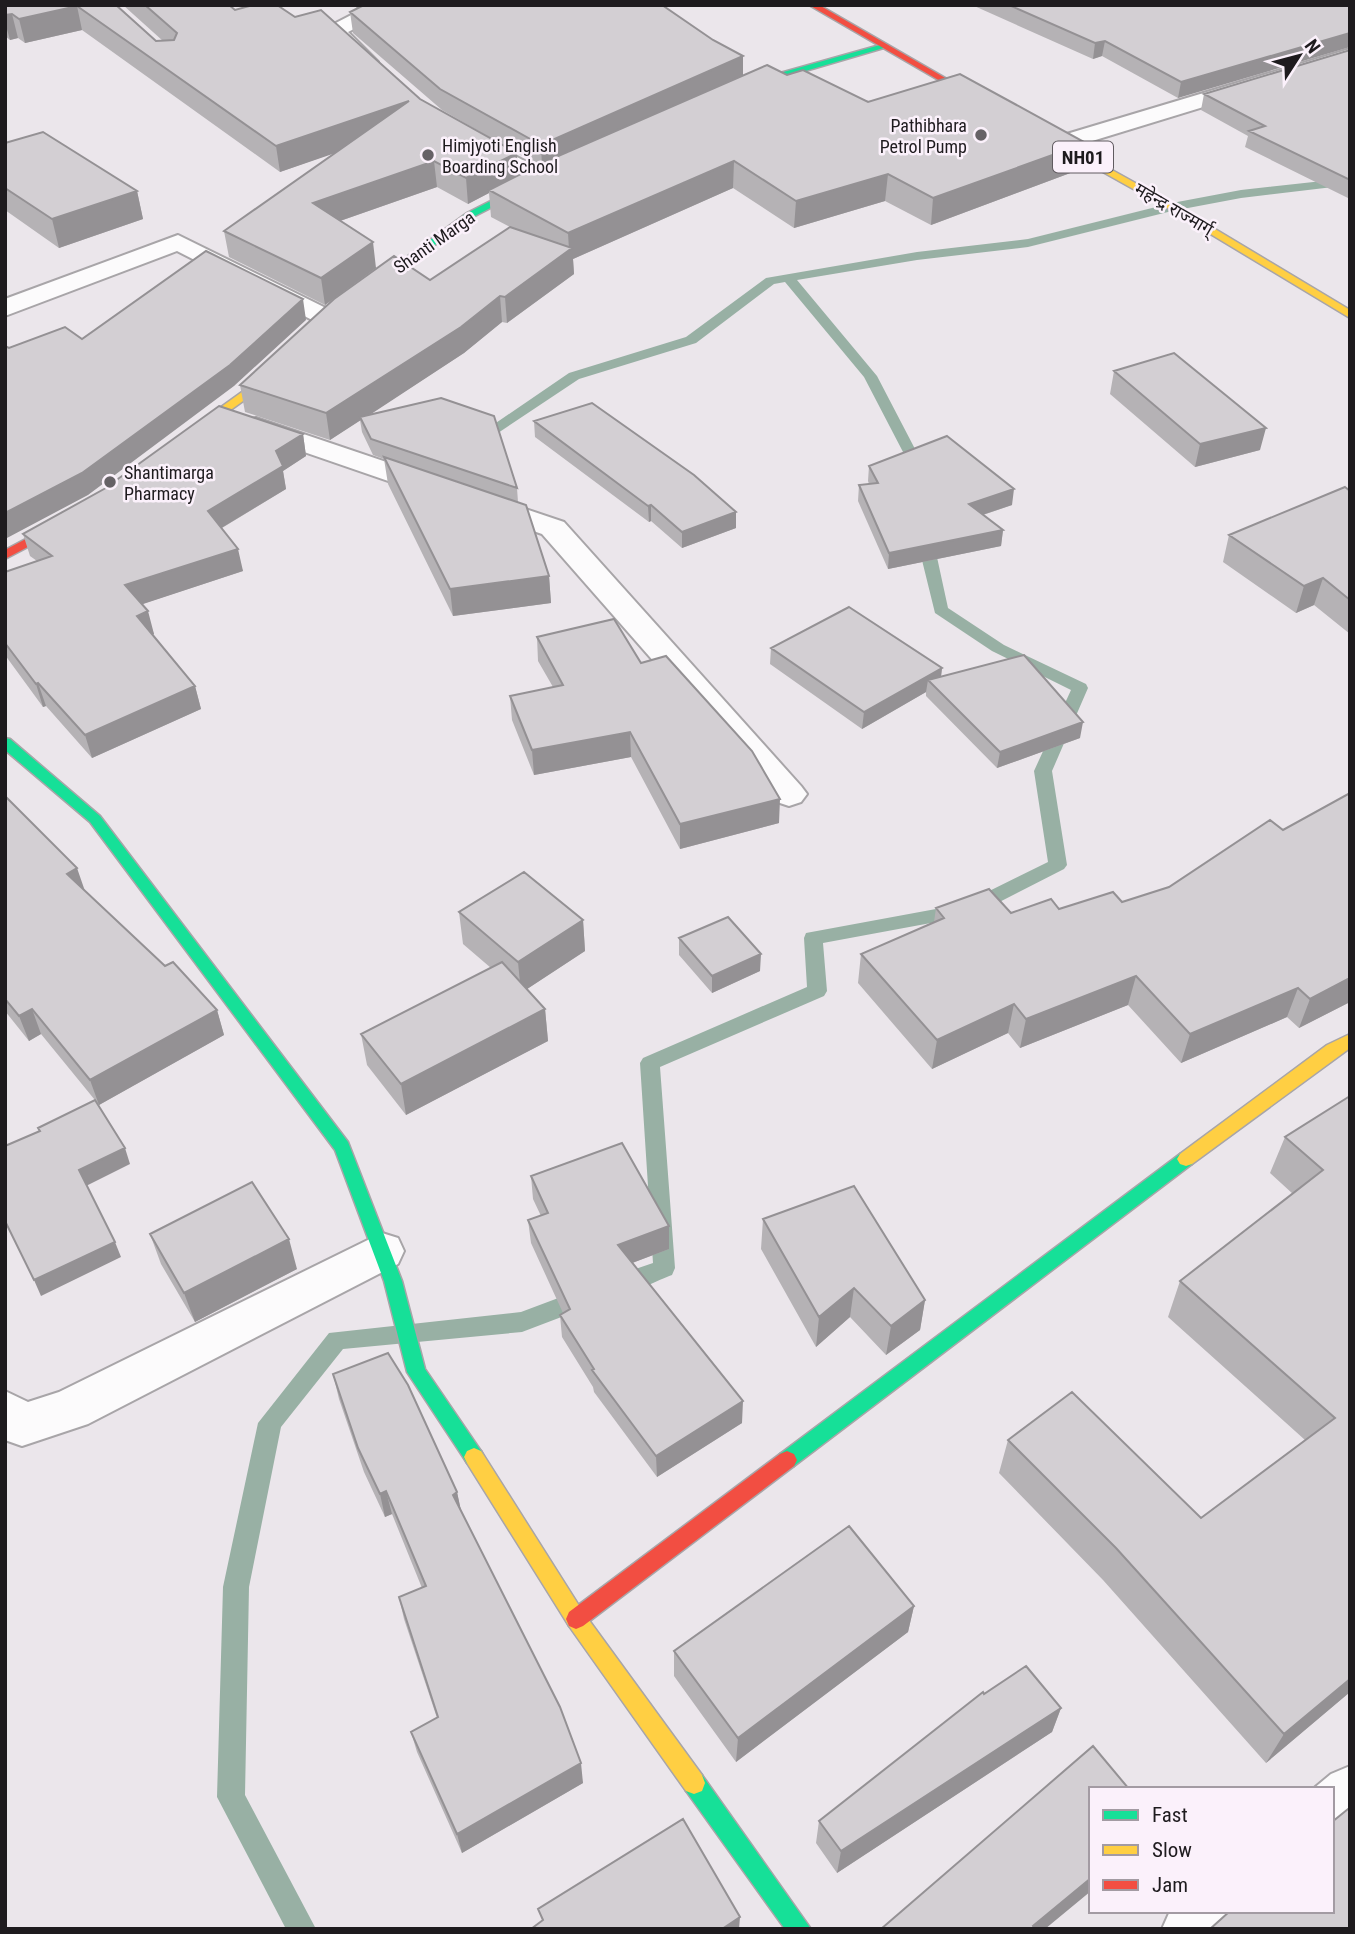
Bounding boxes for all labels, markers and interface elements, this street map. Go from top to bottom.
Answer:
north arrow [1264,21,1334,91]
text: N [1300,35,1325,58]
place label: Pathibhara Petrol Pump [880,115,967,157]
marker: Pathibhara Petrol Pump [973,127,989,143]
place label: Himjyoti English Boarding School [442,135,558,177]
road number: NH01 [1053,141,1113,172]
marker: Himjyoti English Boarding School [420,147,436,163]
street label: महेन्द्र राज्मार्ग् [1130,178,1220,242]
street label: Shanti Marga [389,206,479,278]
place label: Shantimarga Pharmacy [124,462,214,504]
marker: Shantimarga Pharmacy [102,474,118,490]
legend [1089,1787,1334,1913]
text: Fast [1152,1803,1188,1827]
text: Slow [1152,1838,1192,1862]
text: Jam [1152,1873,1188,1897]

